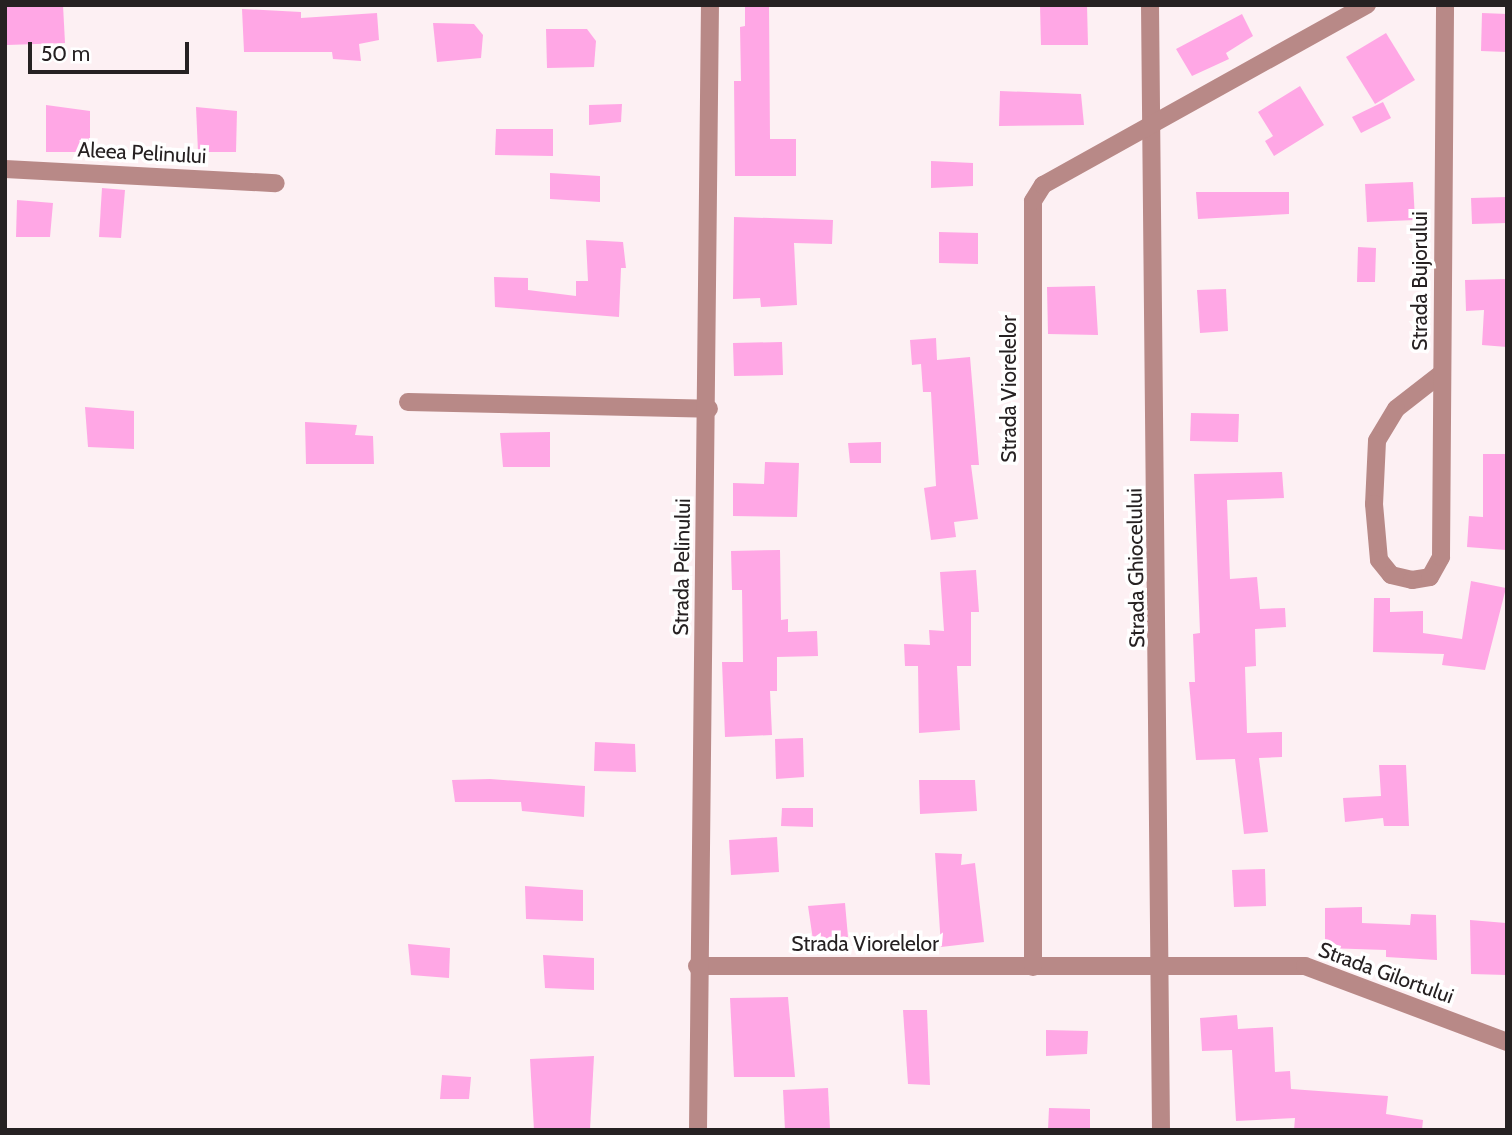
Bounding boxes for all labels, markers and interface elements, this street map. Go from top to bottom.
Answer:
scale bar [32,28,192,72]
text: 50 m [41,41,90,66]
street label: Aleea Pelinului [77,137,207,169]
street label: Strada Bujorului [1407,211,1433,351]
street label: Strada Viorelelor [996,315,1022,463]
street label: Strada Ghiocelului [1122,488,1150,648]
street label: Strada Pelinului [668,498,696,636]
street label: Strada Viorelelor [791,931,939,957]
street label: Strada Gilortului [1315,937,1457,1009]

